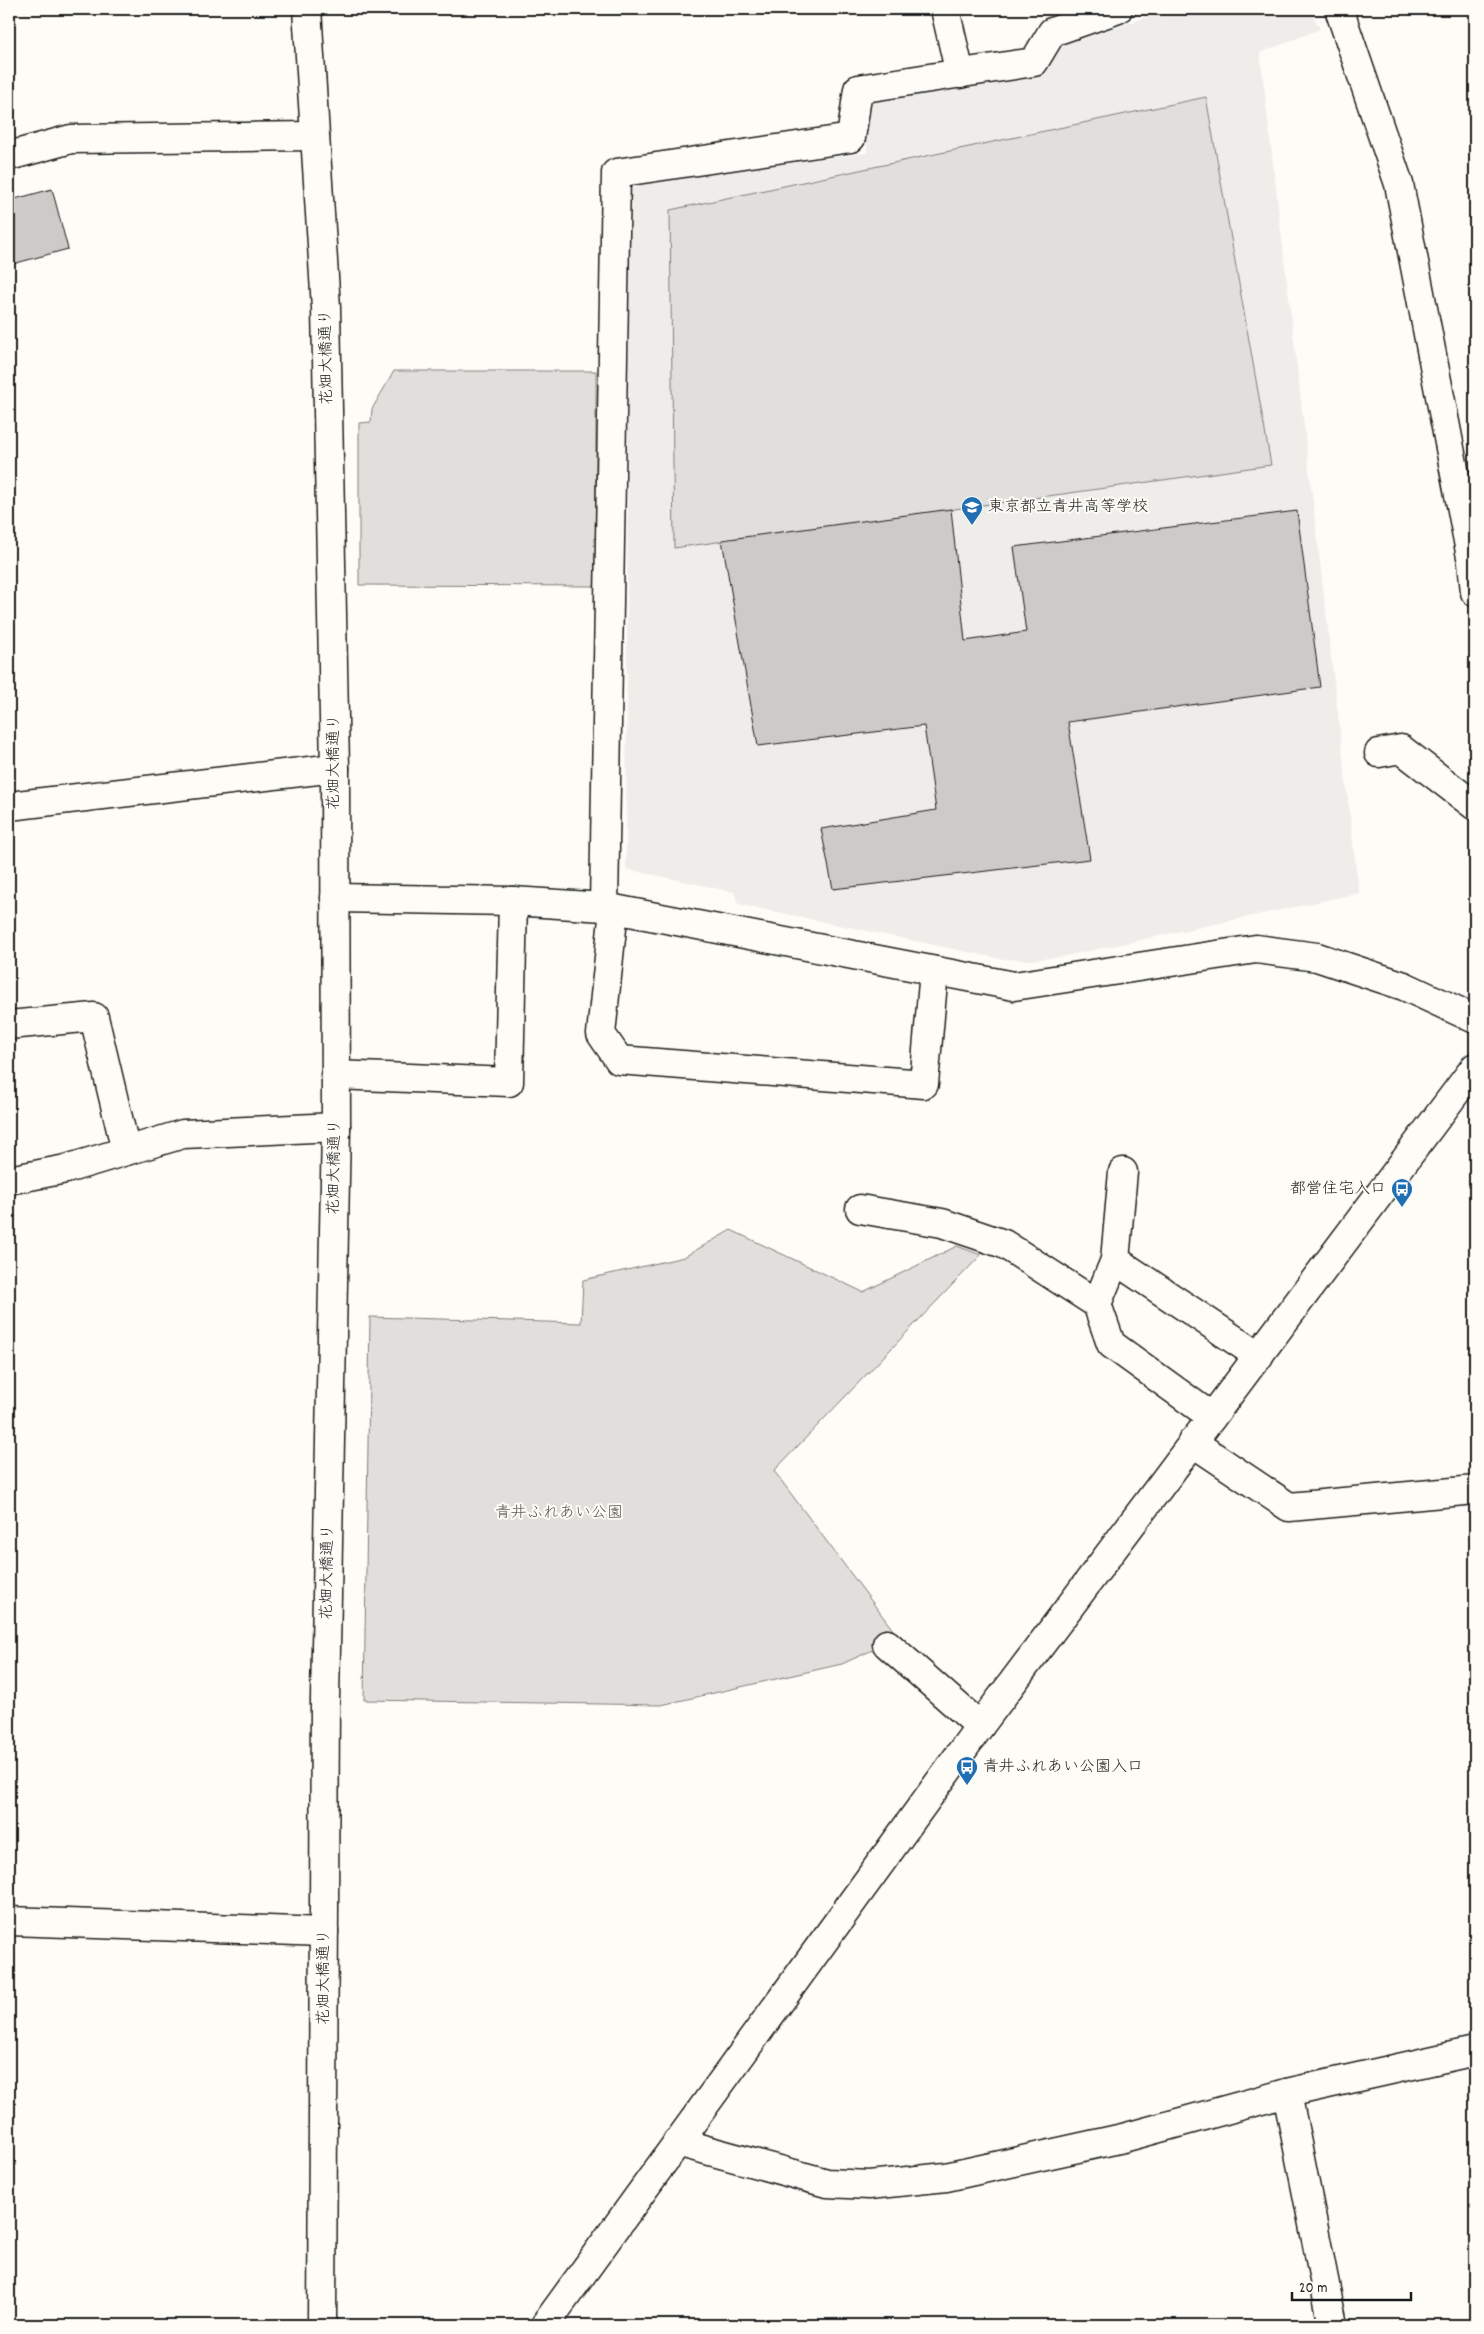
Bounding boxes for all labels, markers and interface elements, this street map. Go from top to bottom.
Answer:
street label: 花畑大橋通り [315,309,339,405]
school or university icon: 東京都立青井高等学校 [960,495,984,526]
place label: 東京都立青井高等学校 [988,496,1148,519]
street label: 花畑大橋通り [323,714,346,810]
street label: 花畑大橋通り [323,1119,347,1215]
bus stop icon: 都営住宅入口 [1390,1177,1414,1208]
place label: 都営住宅入口 [1290,1178,1386,1201]
park label: 青井ふれあい公園 [495,1502,623,1525]
street label: 花畑大橋通り [316,1524,340,1620]
bus stop icon: 青井ふれあい公園入口 [955,1755,979,1786]
place label: 青井ふれあい公園入口 [983,1756,1143,1779]
street label: 花畑大橋通り [313,1929,336,2025]
scale bar [1292,2269,1410,2301]
text: 20 m [1299,2278,1327,2300]

